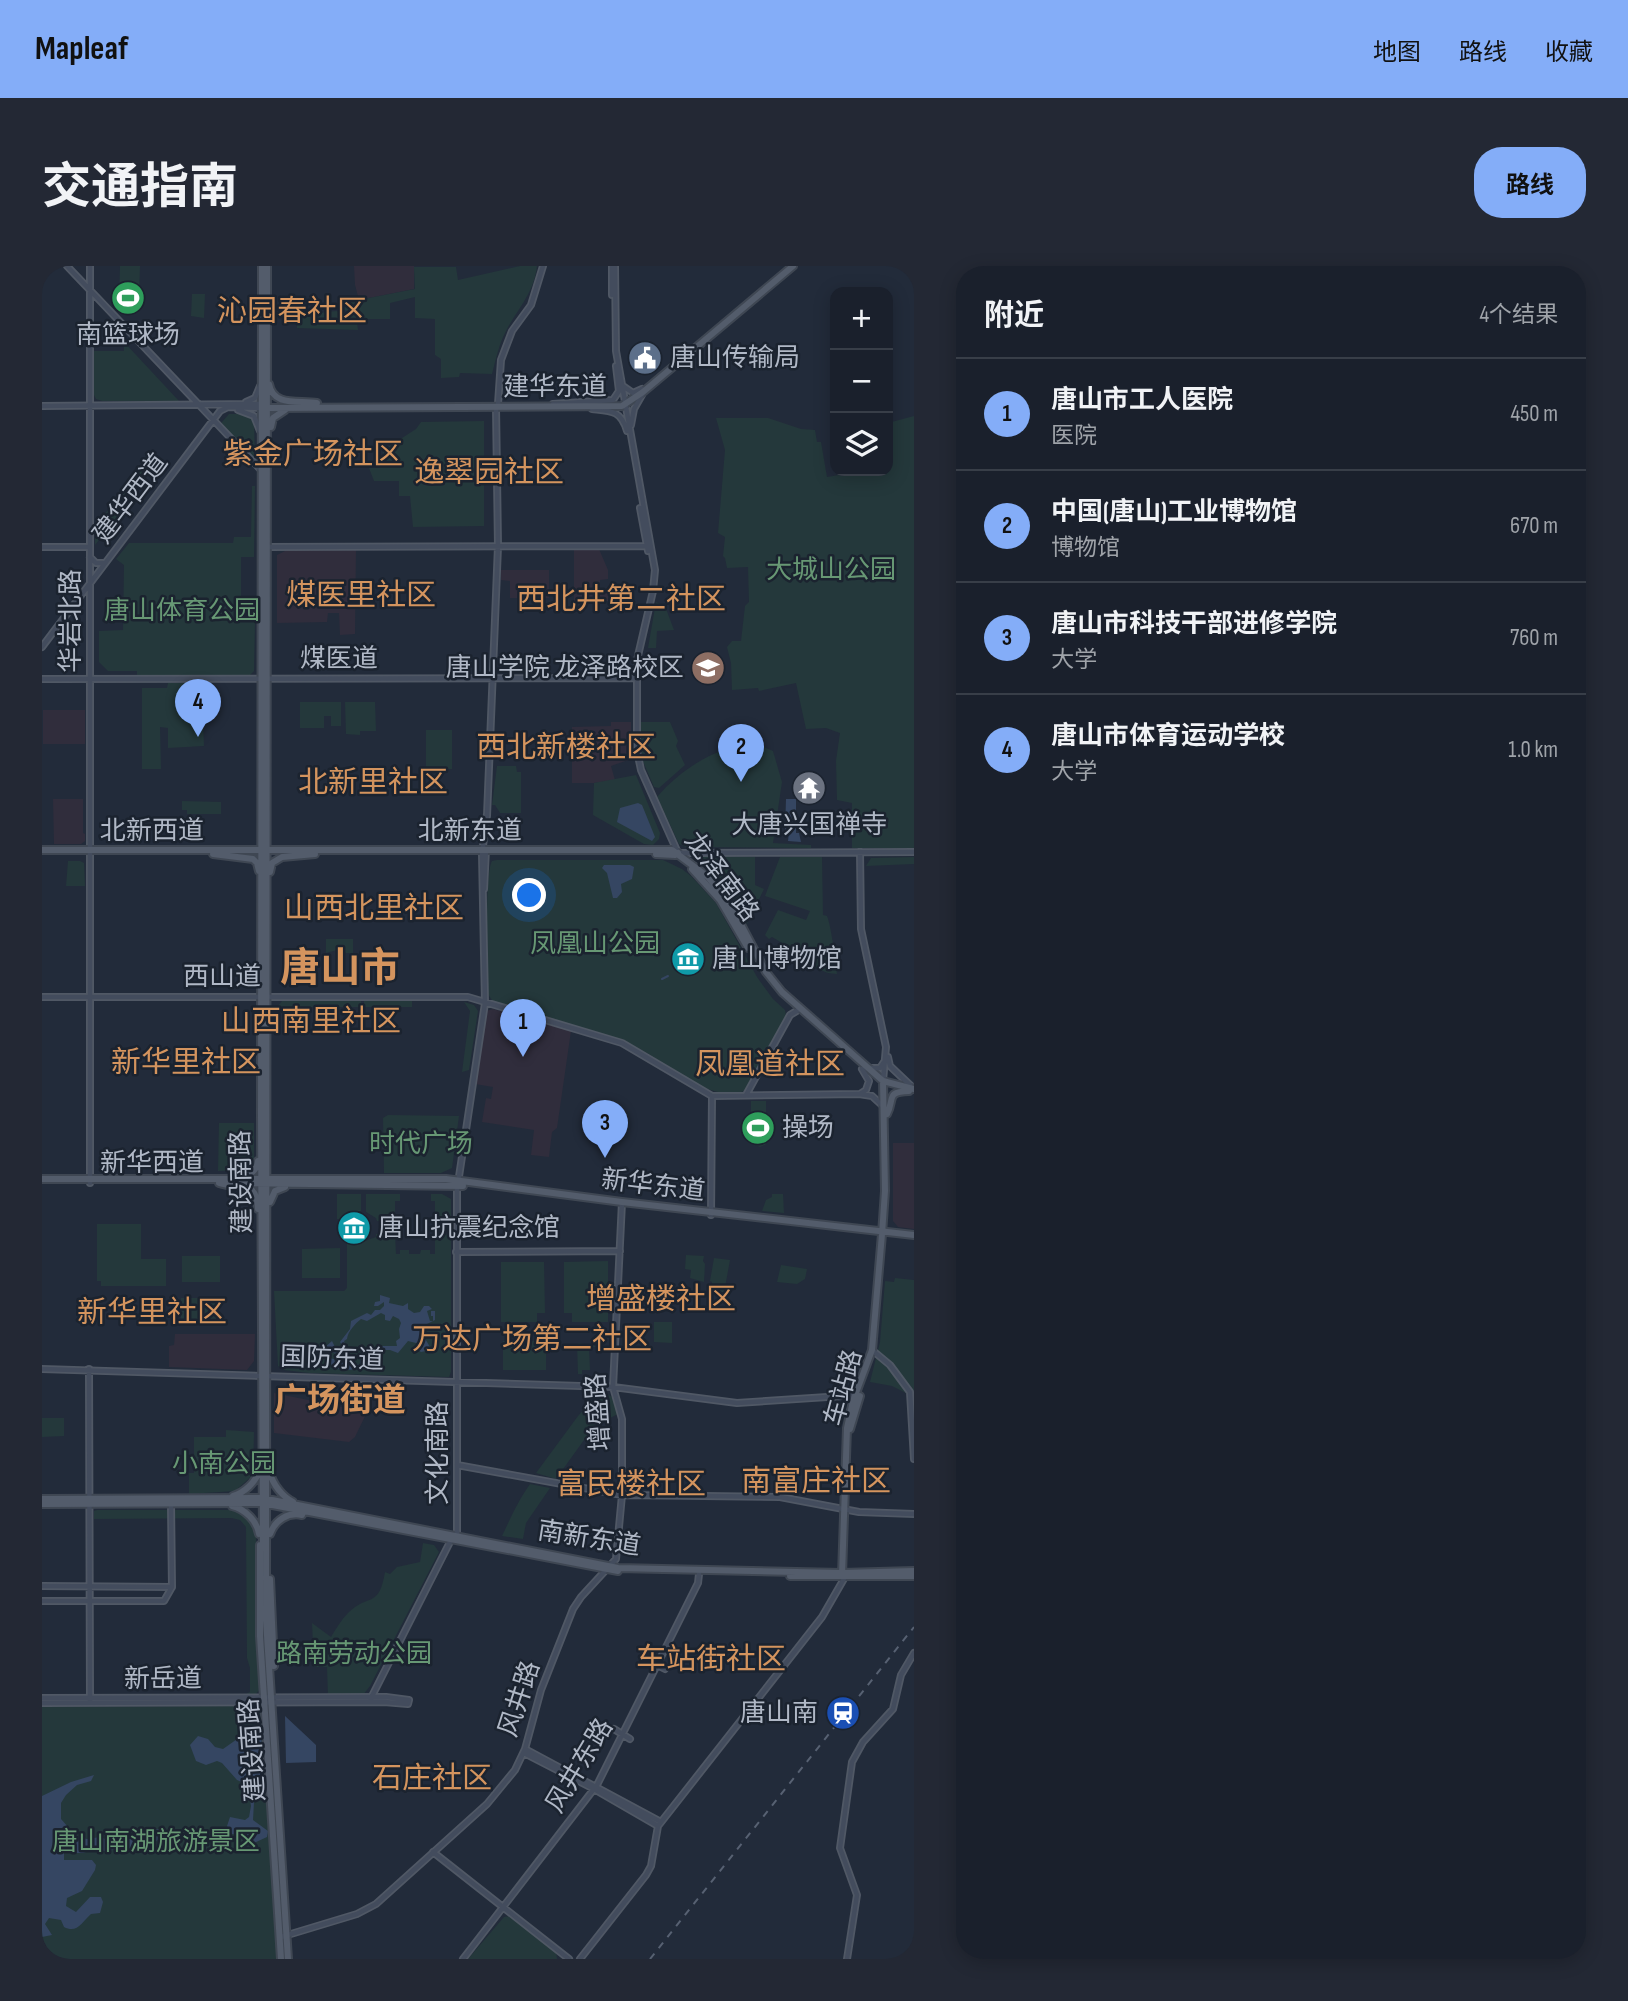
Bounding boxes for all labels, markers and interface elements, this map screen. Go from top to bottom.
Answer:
text: Mapleaf [35,29,128,69]
text: 地图 [1373,38,1421,67]
text: 路线 [1459,38,1507,67]
text: 收藏 [1545,38,1593,67]
button: 路线 [1474,147,1586,218]
text: 交通指南 [42,159,238,218]
sports icon: 南篮球场 [109,279,147,317]
map controls [830,287,893,476]
button: + [830,287,893,350]
district label: 沁园春社区 [217,294,367,330]
text: 附近 [984,298,1044,334]
text: 4个结果 [1479,301,1558,329]
place label: 南篮球场 [76,320,180,351]
public building icon: 唐山传输局 [626,339,664,377]
place label: 唐山传输局 [670,343,800,374]
button: − [830,350,893,413]
street label: 建华东道 [503,372,607,403]
text: 唐山市工人医院 [1051,385,1233,416]
text: 1 [1002,400,1012,428]
text: 450 m [1510,400,1558,428]
button: layers [830,413,893,476]
text: 医院 [1051,422,1097,450]
district label: 紫金广场社区 [223,437,403,473]
street label: 建华西道 [87,448,175,550]
district label: 逸翠园社区 [414,455,564,491]
text: 中国(唐山)工业博物馆 [1051,497,1297,528]
text: 2 [1002,512,1012,540]
text: 670 m [1510,512,1558,540]
text: 博物馆 [1051,534,1120,562]
park label: 大城山公园 [766,555,896,586]
street label: 华岩北路 [56,569,87,673]
district label: 煤医里社区 [286,578,436,614]
district label: 西北井第二社区 [516,582,726,618]
park label: 唐山体育公园 [104,596,260,627]
text: 唐山市科技干部进修学院 [1051,609,1337,640]
text: 3 [1002,624,1012,652]
text: 760 m [1510,624,1558,652]
street label: 煤医道 [300,644,378,675]
text: 大学 [1051,646,1097,674]
school or university icon: 唐山学院 龙泽路校区 [689,649,727,687]
place label: 唐山学院 龙泽路校区 [446,653,684,684]
pin: 4 [175,679,221,737]
text: 唐山市体育运动学校 [1051,721,1285,752]
pin: 2 [718,724,764,782]
district label: 西北新楼社区 [476,730,656,766]
text: 4 [1002,736,1012,764]
text: 1.0 km [1508,736,1558,764]
text: 大学 [1051,758,1097,786]
district label: 北新里社区 [298,765,448,801]
temple icon: 大唐兴国禅寺 [790,769,828,807]
place label: 大唐兴国禅寺 [731,810,887,841]
street label: 北新西道 [100,816,204,847]
street label: 北新东道 [418,816,522,847]
street label: 龙泽南路 [677,826,765,928]
your location [512,878,546,912]
district label: 山西北里社区 [284,891,464,927]
park label: 凤凰山公园 [530,929,660,960]
museum icon: 唐山博物馆 [669,940,707,978]
place label: 唐山博物馆 [712,944,842,975]
district label: 唐山市 [280,945,400,993]
street label: 西山道 [183,962,261,993]
pin: 1 [500,999,546,1057]
district label: 山西南里社区 [221,1004,401,1040]
district label: 新华里社区 [111,1045,261,1081]
district label: 凤凰道社区 [695,1047,845,1083]
pin: 3 [582,1100,628,1158]
sports icon: 操场 [739,1109,777,1147]
place label: 操场 [782,1113,834,1144]
park label: 时代广场 [369,1129,473,1160]
street label: 建设南路 [226,1130,258,1234]
street label: 新华西道 [100,1148,204,1179]
street label: 新华东道 [599,1164,707,1208]
museum icon: 唐山抗震纪念馆 [335,1209,373,1247]
place label: 唐山抗震纪念馆 [378,1213,560,1244]
district label: 增盛楼社区 [586,1282,736,1318]
district label: 新华里社区 [77,1295,227,1331]
district label: 万达广场第二社区 [412,1322,652,1358]
street label: 国防东道 [279,1342,385,1376]
street label: 车站路 [819,1346,869,1430]
street label: 增盛路 [581,1372,617,1452]
district label: 广场街道 [274,1381,406,1421]
street label: 文化南路 [423,1401,454,1505]
park label: 小南公园 [172,1449,276,1480]
district label: 南富庄社区 [741,1464,891,1500]
district label: 富民楼社区 [556,1467,706,1503]
street label: 南新东道 [535,1516,643,1562]
park label: 路南劳动公园 [276,1639,432,1670]
district label: 车站街社区 [636,1642,786,1678]
street label: 风井路 [493,1657,547,1741]
street label: 新岳道 [124,1664,202,1695]
station icon: 唐山南 [824,1694,862,1732]
street label: 建设南路 [234,1697,272,1803]
place label: 唐山南 [740,1698,818,1729]
street label: 风井东路 [540,1713,620,1819]
district label: 石庄社区 [372,1761,492,1797]
park label: 唐山南湖旅游景区 [52,1827,260,1858]

